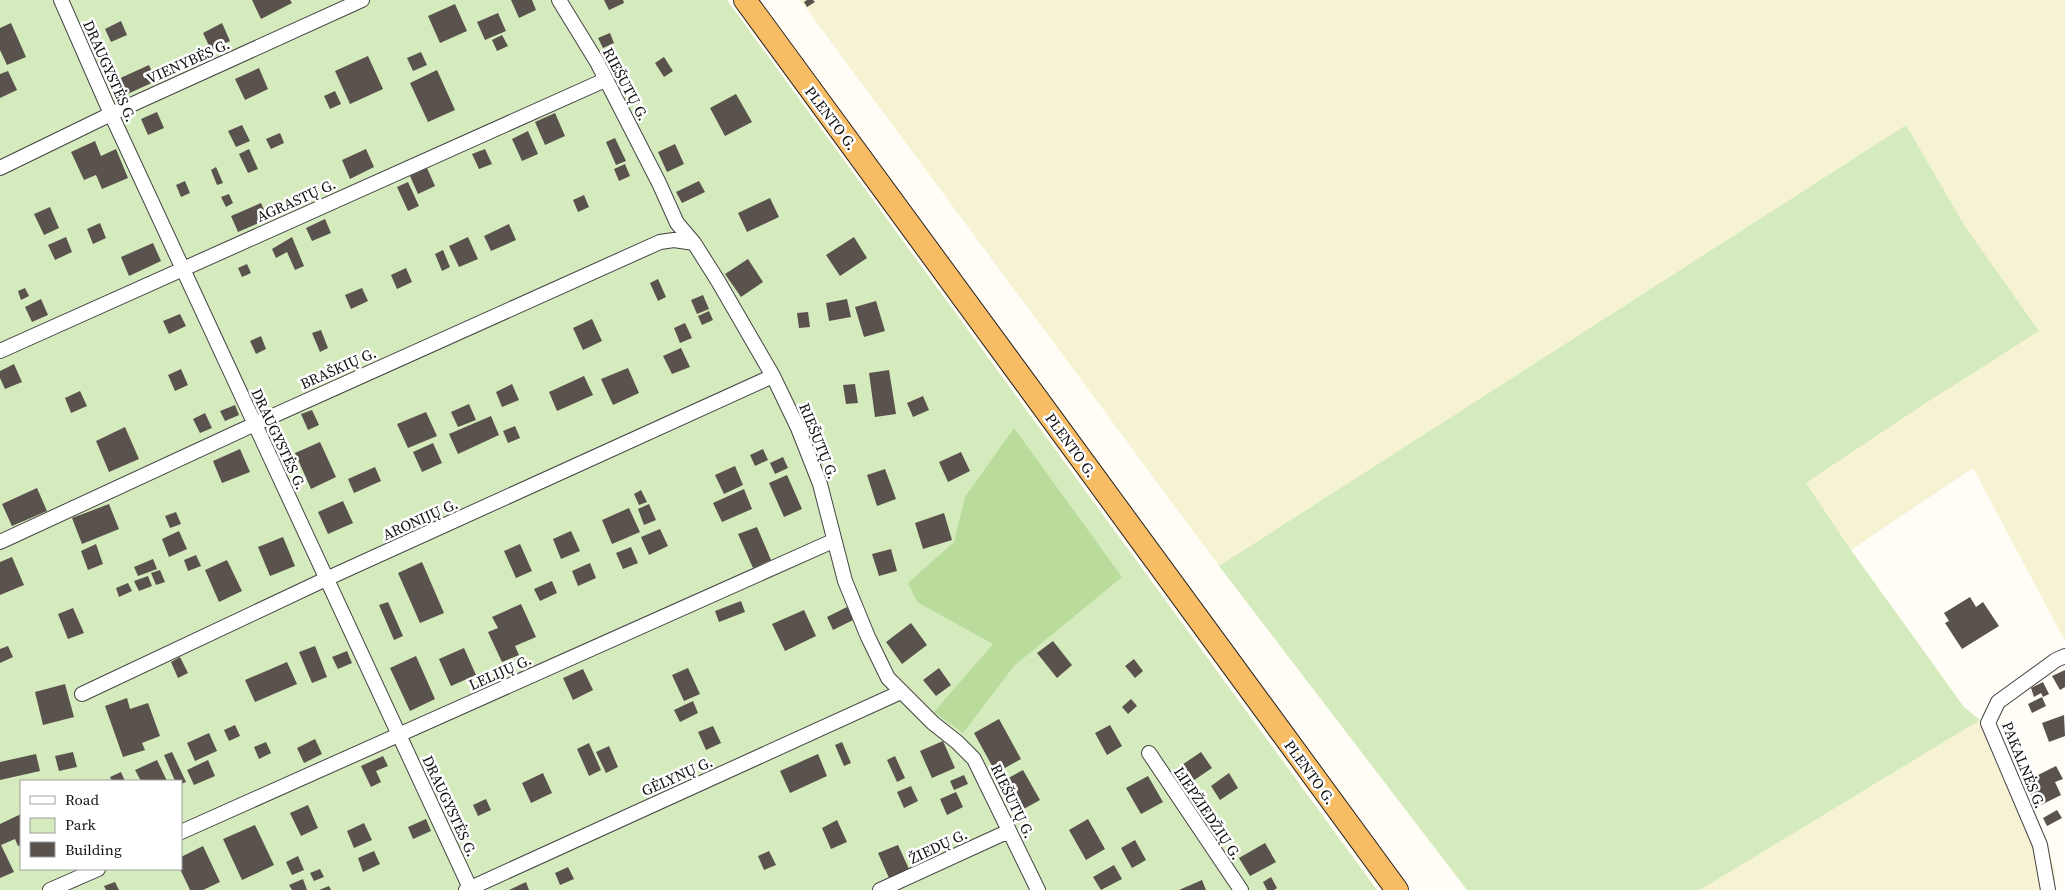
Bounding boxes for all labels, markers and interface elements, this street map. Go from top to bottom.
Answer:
street label: DRAUGYSTĖS G. [78,17,142,125]
street label: VIENYBĖS G. [143,33,233,89]
street label: RIEŠUTŲ G. [598,44,654,124]
street label: PLENTO G. [800,82,862,154]
street label: AGRASTŲ G. [253,173,339,227]
street label: BRAŠKIŲ G. [297,342,379,394]
street label: DRAUGYSTĖS G. [246,385,312,493]
street label: RIEŠUTŲ G. [794,400,844,482]
street label: PLENTO G. [1040,408,1102,482]
street label: ARONIJŲ G. [379,493,461,545]
street label: LELIJŲ G. [465,649,535,695]
street label: PAKALNĖS G. [1997,718,2051,812]
street label: PLENTO G. [1279,735,1341,809]
street label: GĖLYNŲ G. [638,751,716,801]
street label: DRAUGYSTĖS G. [417,752,483,860]
street label: RIEŠUTŲ G. [986,760,1040,842]
street label: LIEPŽIEDŽIŲ G. [1169,762,1247,864]
legend [20,780,182,870]
text: Road [65,789,99,810]
text: Park [65,814,97,835]
street label: ŽIEDŲ G. [905,823,971,869]
text: Building [65,839,122,860]

